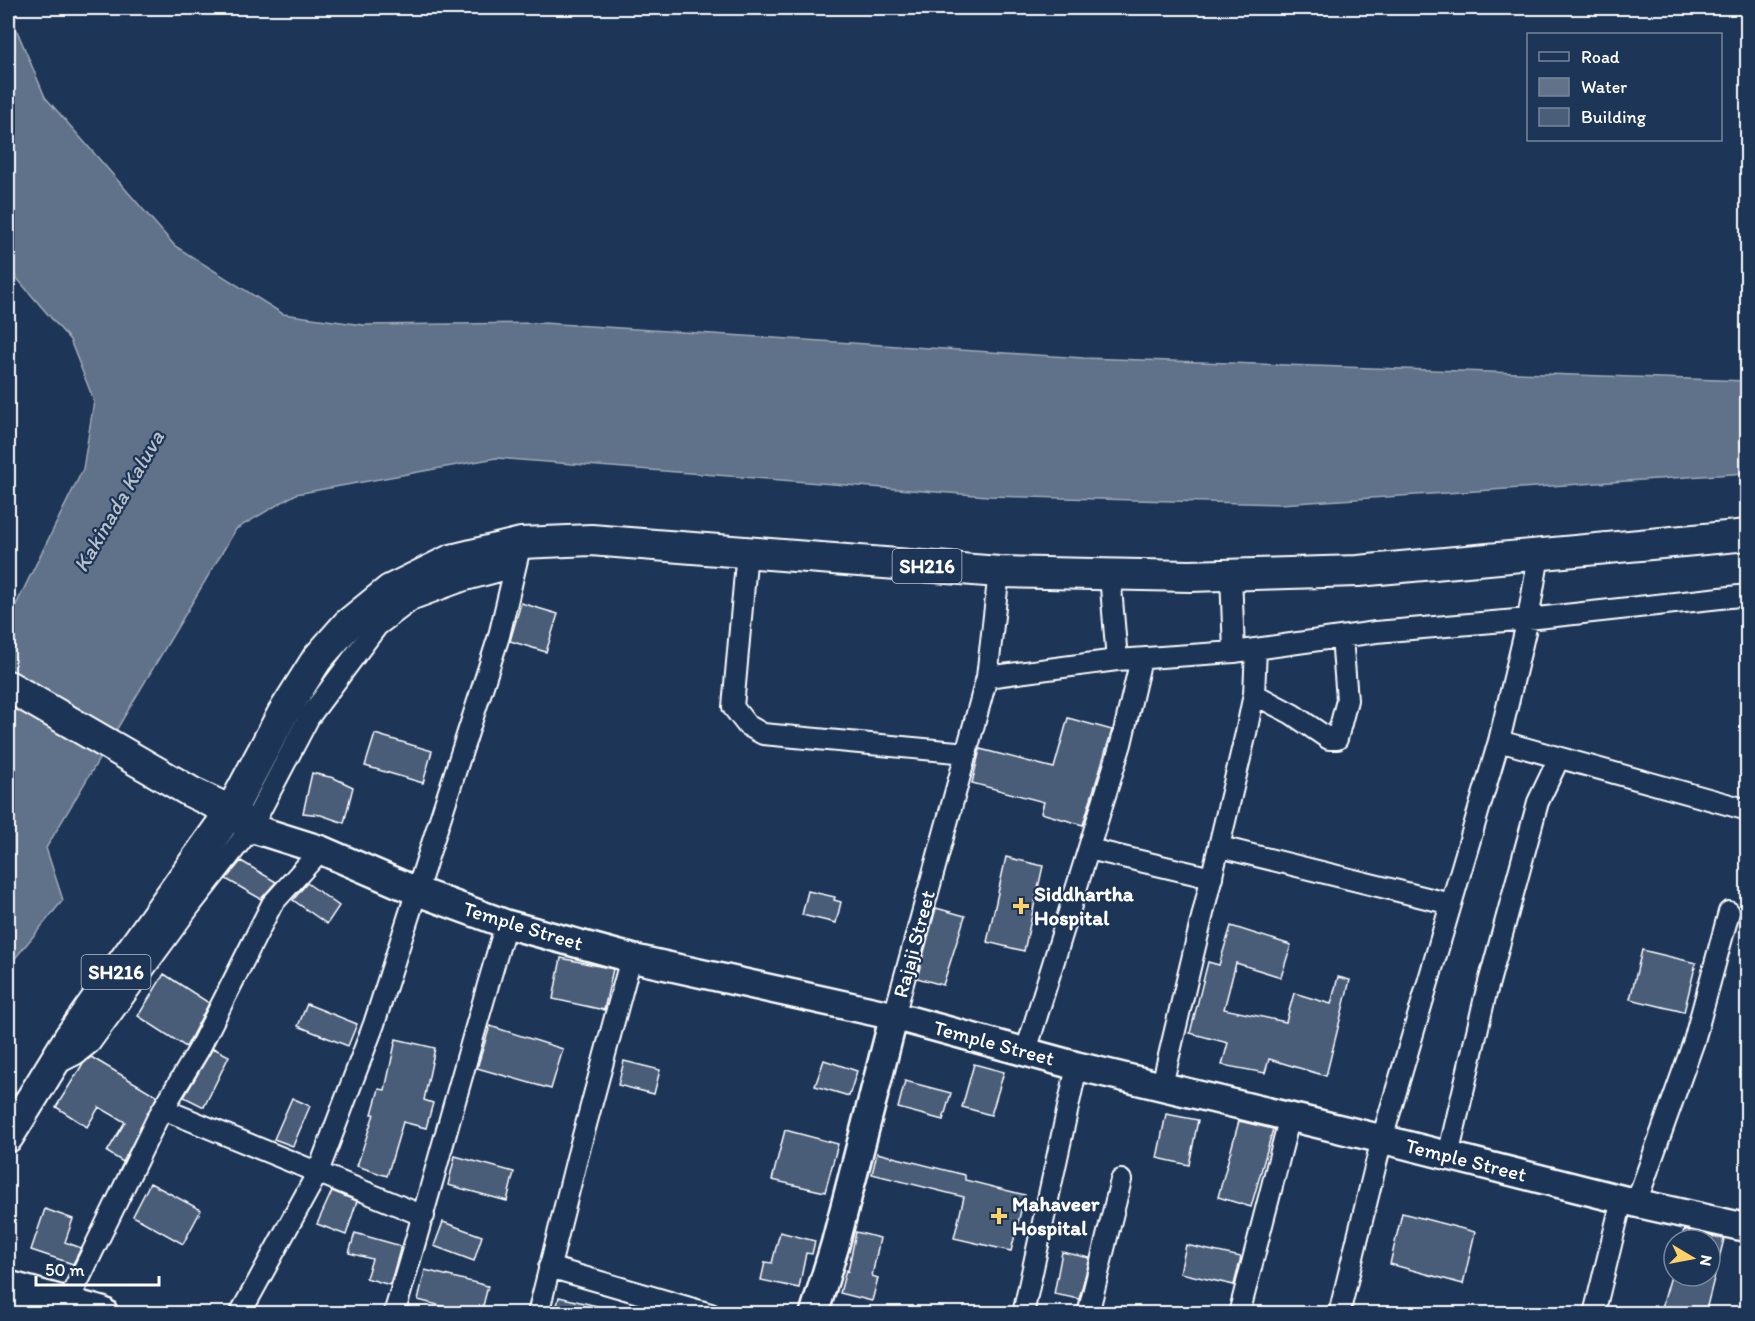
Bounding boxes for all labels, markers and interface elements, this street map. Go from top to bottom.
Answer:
legend [1527,33,1722,141]
text: Road [1581,46,1620,68]
text: Water [1581,76,1627,98]
text: Building [1581,106,1647,128]
water label: Kakinada Kaluva [67,425,170,577]
road number: SH216 [892,549,962,583]
place label: Siddhartha Hospital [1034,881,1135,931]
street label: Rajaji Street [887,887,940,1000]
street label: Temple Street [460,895,586,956]
marker: Siddhartha Hospital [1012,897,1030,915]
road number: SH216 [82,955,150,989]
street label: Temple Street [931,1014,1057,1071]
street label: Temple Street [1403,1132,1529,1187]
place label: Mahaveer Hospital [1012,1191,1100,1241]
marker: Mahaveer Hospital [990,1207,1008,1225]
north arrow [1662,1228,1722,1288]
scale bar [36,1249,159,1287]
text: N [1696,1254,1717,1267]
text: 50 m [45,1259,85,1281]

